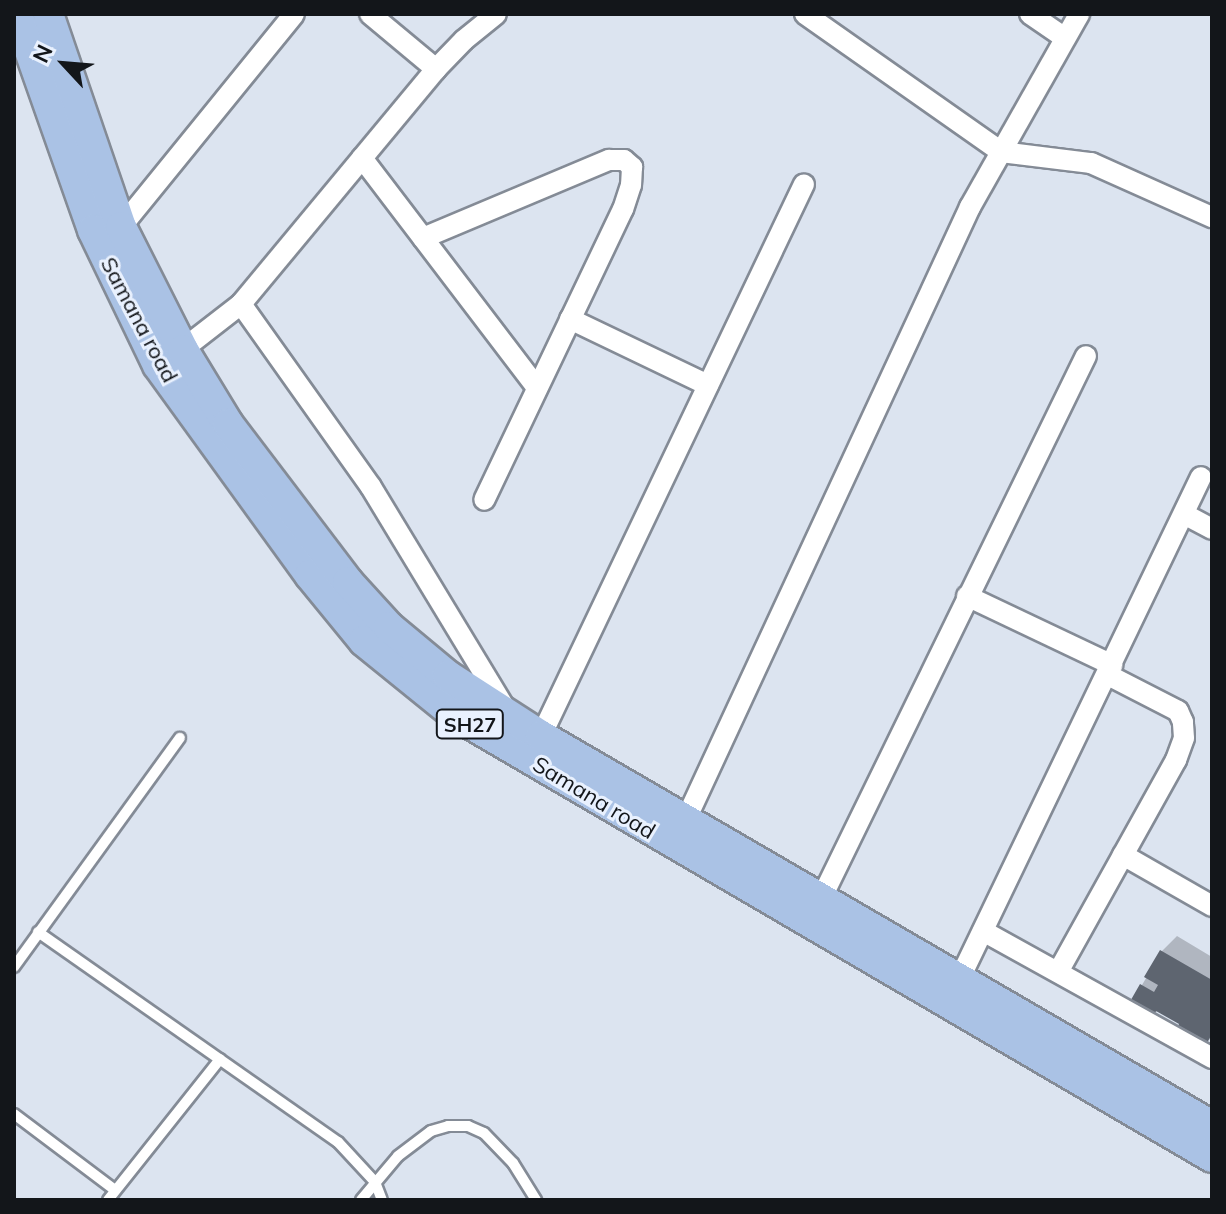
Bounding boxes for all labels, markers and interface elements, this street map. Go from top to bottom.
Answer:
north arrow [24,24,104,104]
text: N [26,40,59,67]
street label: Samana road [95,253,183,387]
road number: SH27 [434,708,506,740]
street label: Samana road [528,751,660,845]

